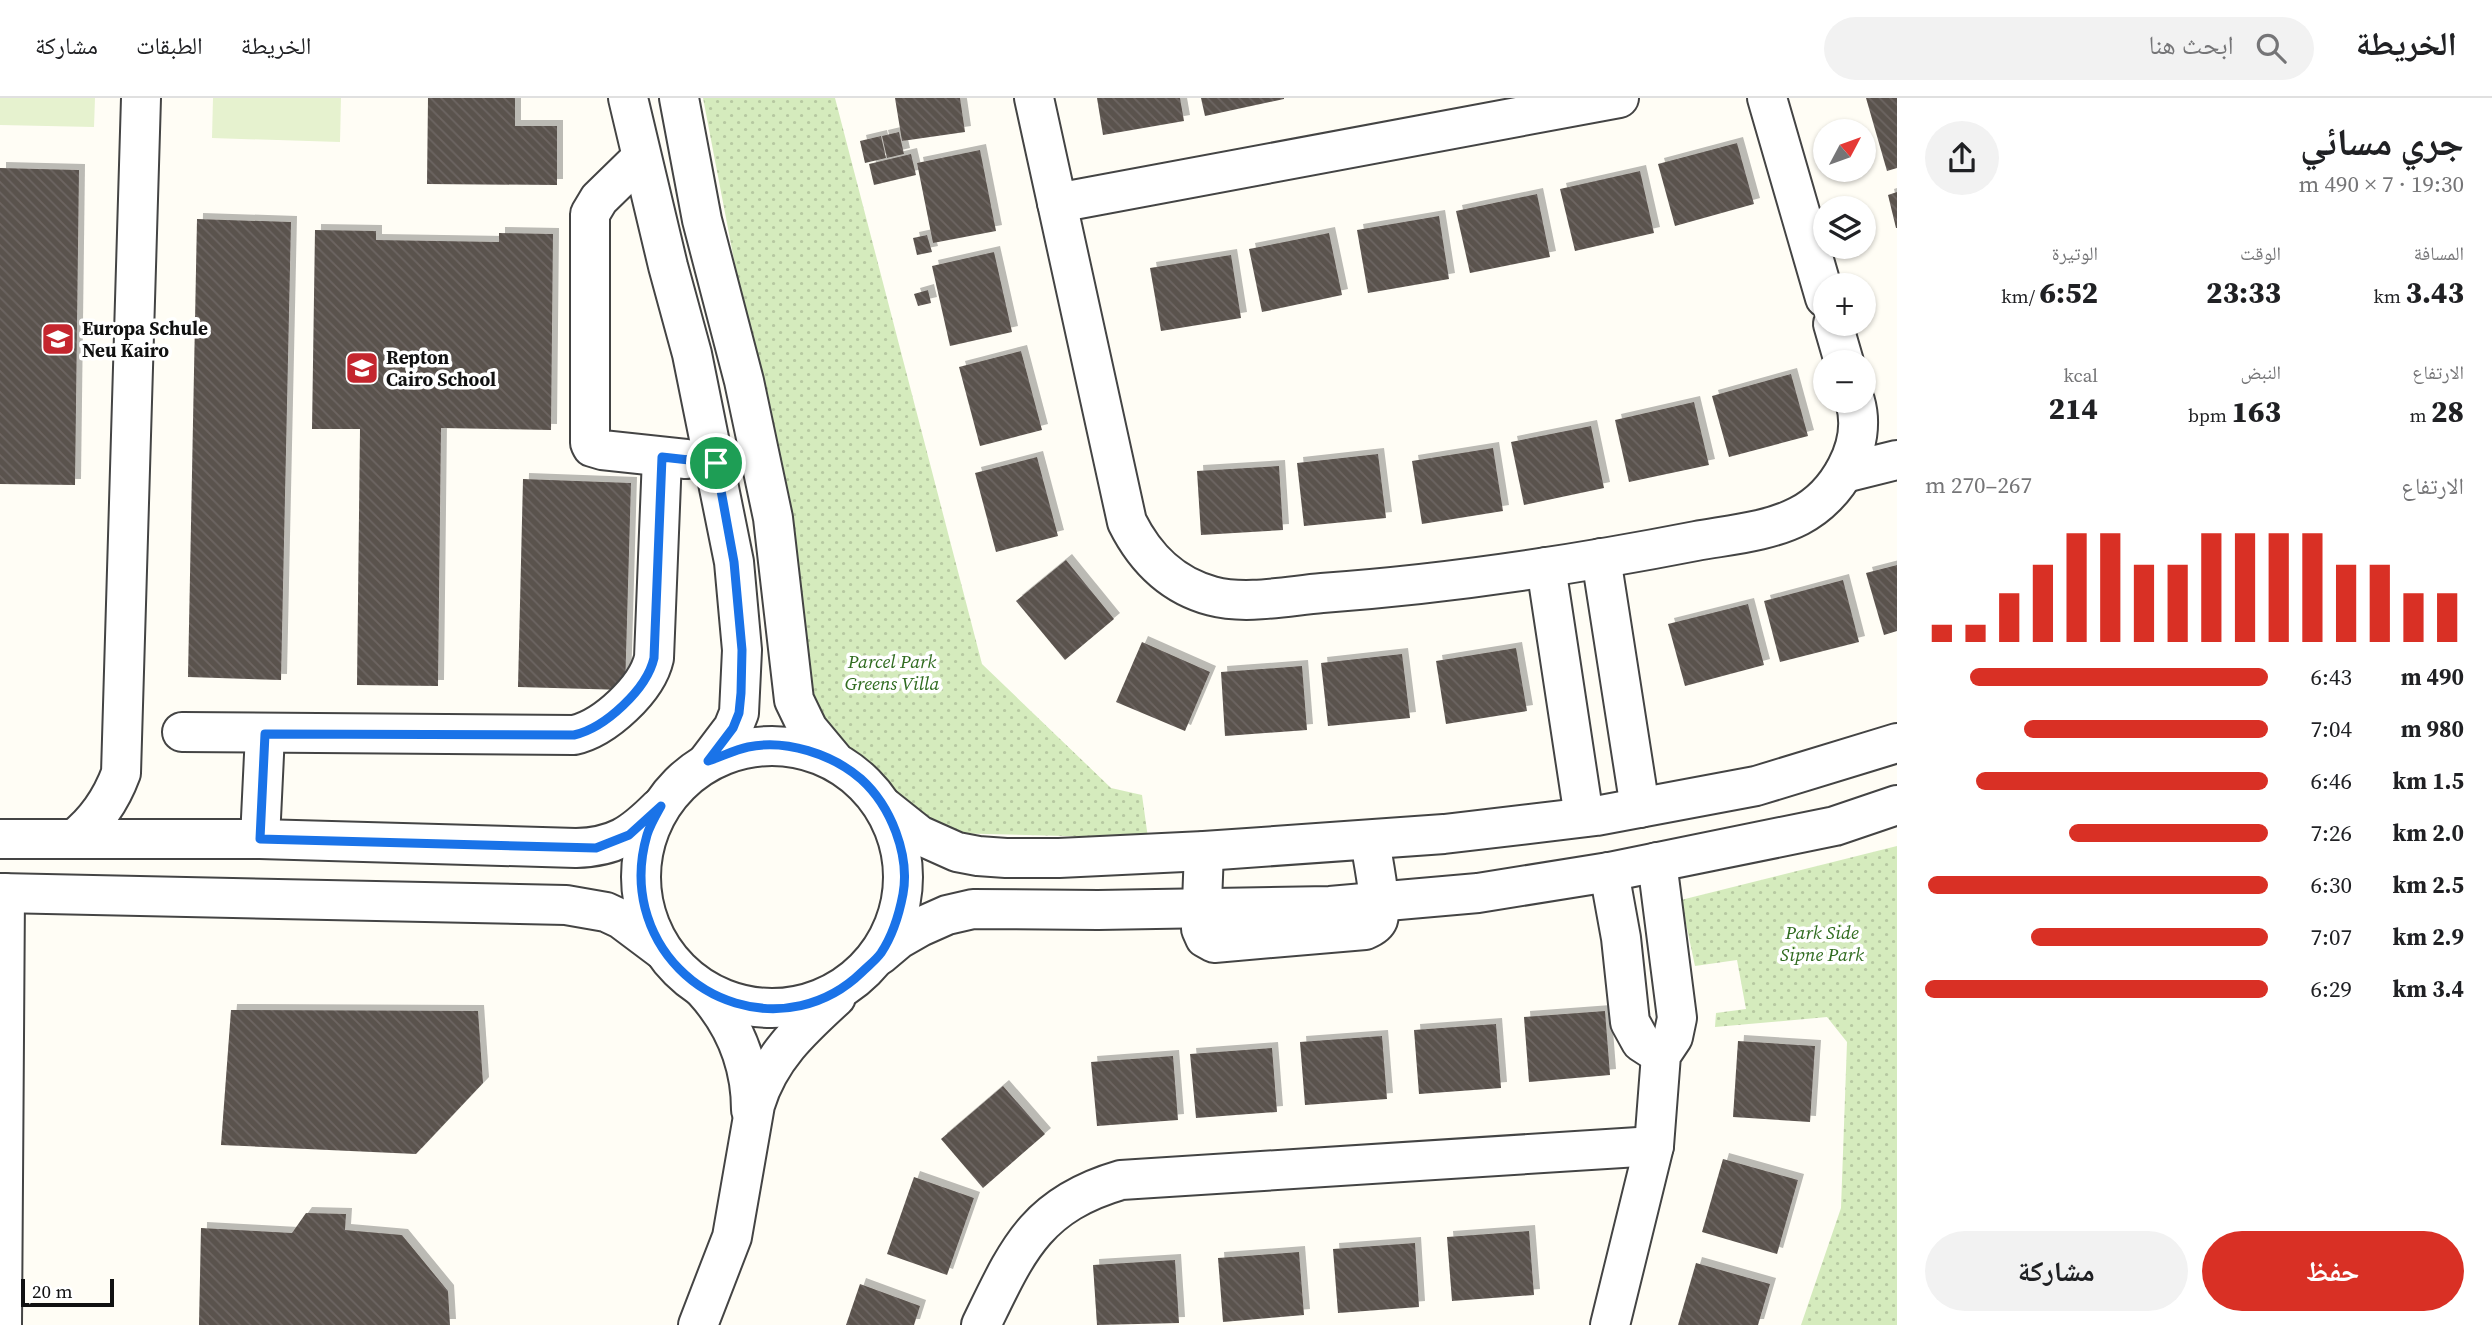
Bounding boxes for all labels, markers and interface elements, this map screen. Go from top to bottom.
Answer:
search box [1824,17,2314,80]
text: الخريطة [2356,21,2457,66]
text: ابحث هنا [2148,27,2234,63]
text: مشاركة [35,29,98,62]
text: الطبقات [136,29,203,62]
text: الخريطة [241,29,311,62]
icon: search [2252,29,2290,67]
text: جري مسائي [2300,116,2464,168]
north arrow [1813,119,1876,182]
map controls [1813,119,1876,413]
button: share [1925,121,1999,195]
text: 19:30 · 7 × 490 m [2298,168,2464,200]
button: layers [1813,196,1876,259]
text: الوتيرة [2052,240,2098,266]
text: الوقت [2240,240,2281,266]
text: المسافة [2414,240,2464,266]
text: 6:52 [2039,272,2098,313]
text: 23:33 [2206,272,2281,313]
text: 3.43 [2405,272,2464,313]
button: + [1813,273,1876,336]
text: /km [2001,283,2039,309]
text: km [2373,283,2405,309]
place label: Europa Schule Neu Kairo [82,315,208,363]
school or university icon: Europa Schule Neu Kairo [39,320,77,358]
place label: Repton Cairo School [386,344,496,392]
school or university icon: Repton Cairo School [343,349,381,387]
button: − [1813,350,1876,413]
text: النبض [2240,359,2281,385]
text: الارتفاع [2412,359,2464,385]
text: kcal [2063,362,2098,388]
text: 214 [2048,388,2098,429]
text: 163 [2231,391,2281,432]
text: 28 [2431,391,2464,432]
text: bpm [2188,402,2231,428]
text: m [2409,402,2431,428]
pin [686,433,746,493]
icon: arrive [697,444,735,482]
text: 267–270 m [1925,469,2032,501]
text: الارتفاع [2401,470,2464,502]
park label: Parcel Park Greens Villa [845,648,939,696]
text: 6:43 [2311,661,2352,693]
text: 490 m [2401,661,2464,693]
text: 7:04 [2311,713,2352,745]
text: 980 m [2401,713,2464,745]
text: 6:46 [2311,765,2352,797]
text: 1.5 km [2393,765,2464,797]
text: 7:26 [2311,817,2352,849]
text: 2.0 km [2393,817,2464,849]
text: 6:30 [2311,869,2352,901]
text: 2.5 km [2393,869,2464,901]
park label: Park Side Sipne Park [1780,919,1864,967]
text: 7:07 [2311,921,2352,953]
text: 2.9 km [2393,921,2464,953]
text: 6:29 [2311,973,2352,1005]
text: 3.4 km [2393,973,2464,1005]
button: مشاركة [1925,1231,2188,1311]
button: حفظ [2202,1231,2464,1311]
scale bar [21,1276,114,1308]
text: 20 m [32,1278,73,1304]

